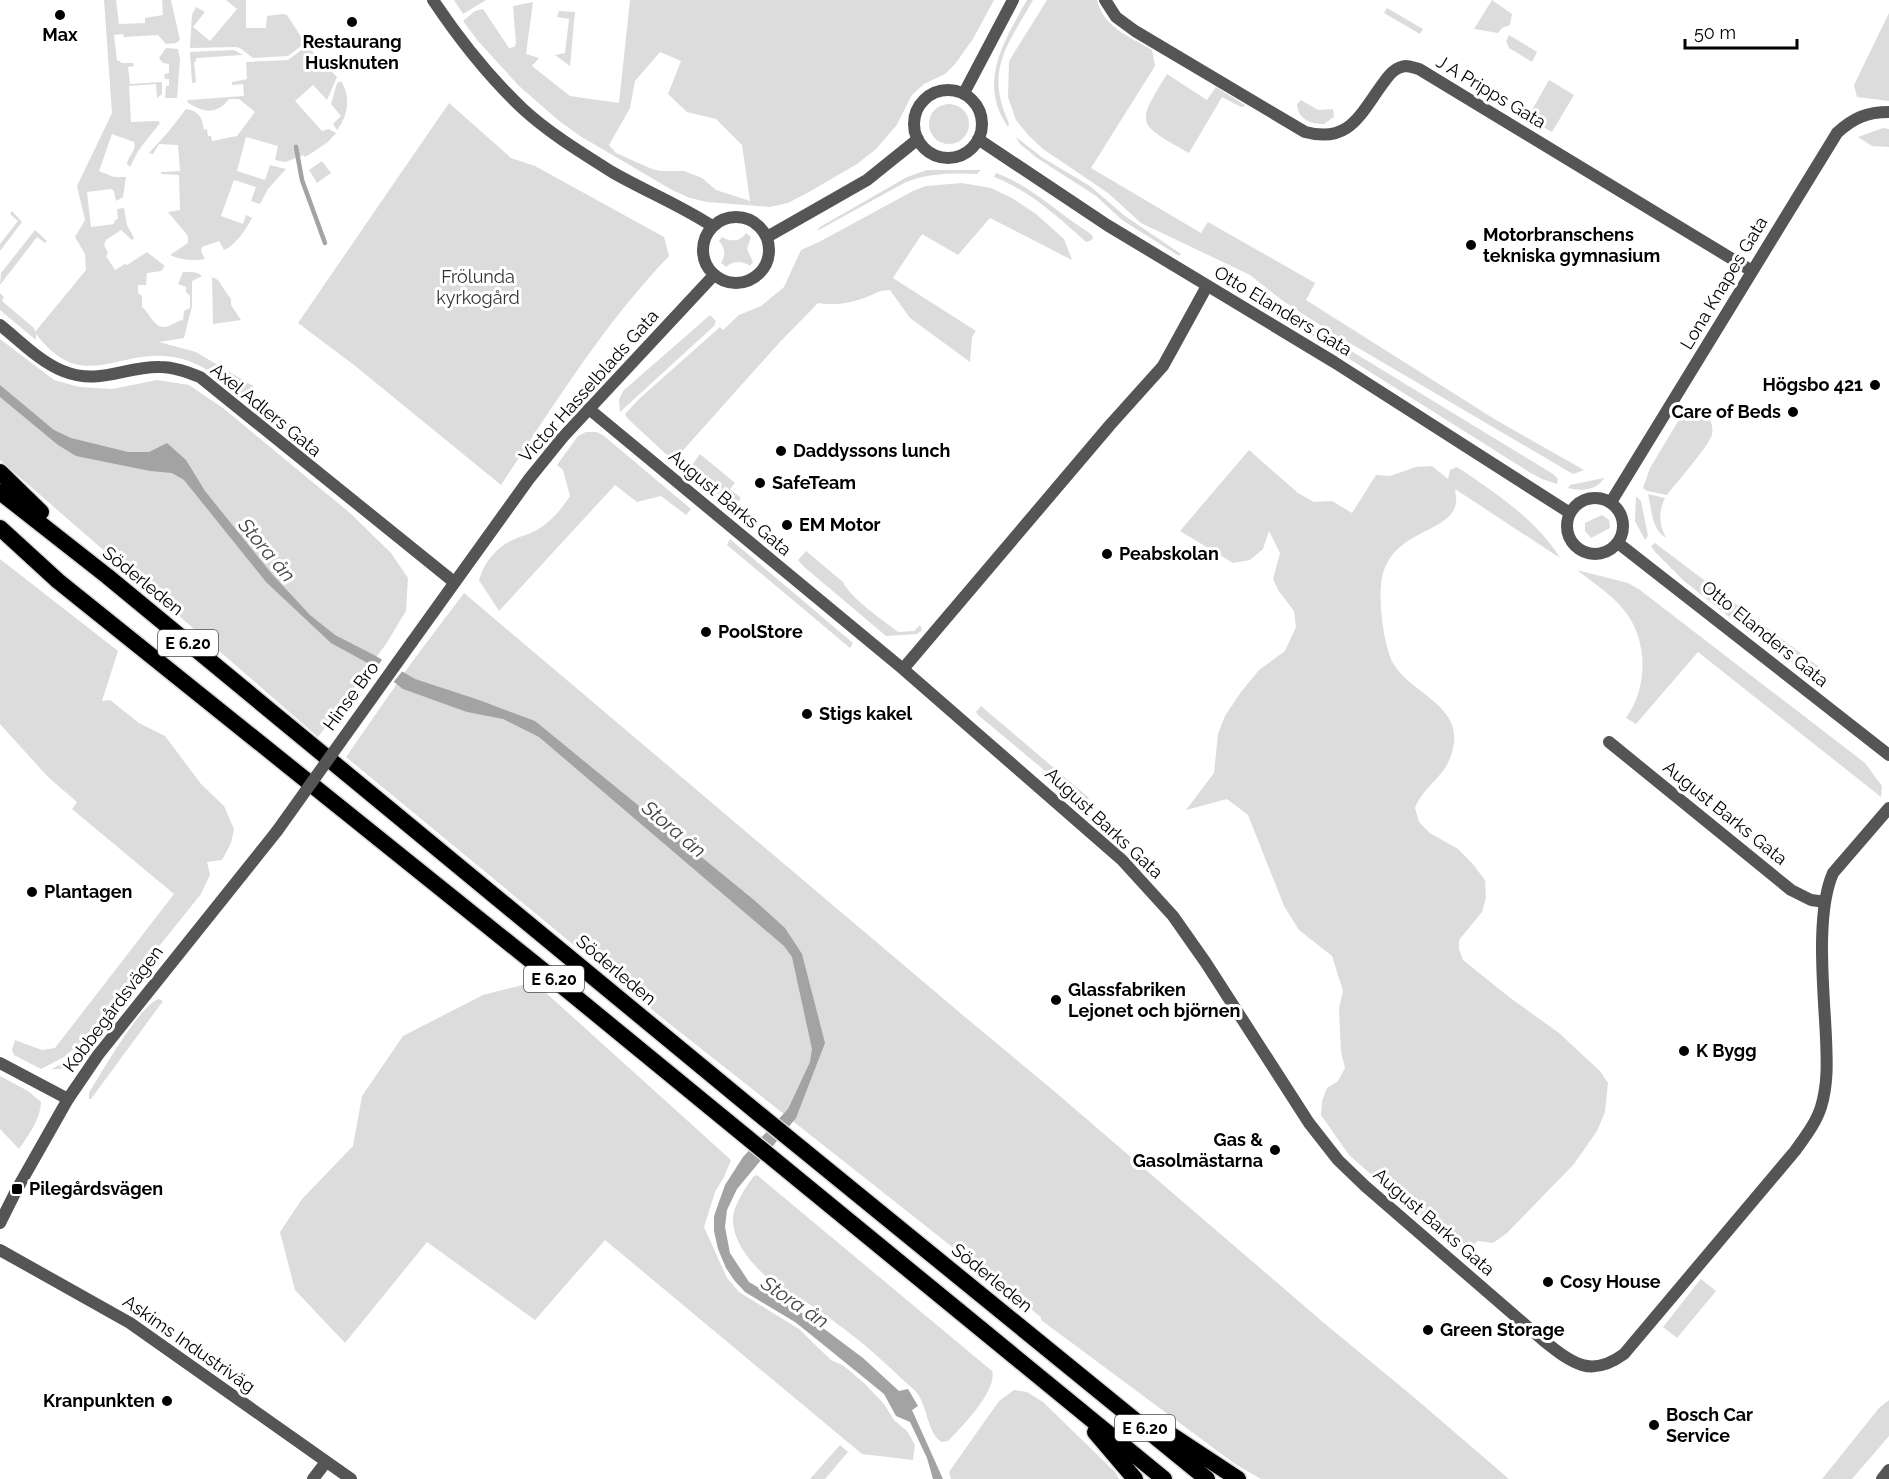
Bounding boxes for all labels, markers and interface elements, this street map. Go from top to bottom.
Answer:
marker: Max [53,8,67,22]
scale bar [1685,12,1798,50]
marker: Restaurang Husknuten [345,15,359,29]
text: 50 m [1694,22,1736,43]
place label: Max [42,24,78,45]
place label: Restaurang Husknuten [302,31,402,73]
street label: J A Pripps Gata [1433,51,1550,133]
street label: Lona Knapes Gata [1676,213,1772,353]
place label: Motorbranschens tekniska gymnasium [1483,224,1660,266]
marker: Motorbranschens tekniska gymnasium [1464,238,1478,252]
street label: Otto Elanders Gata [1211,261,1356,360]
park label: Frölunda kyrkogård [436,266,520,308]
street label: Victor Hasselblads Gata [515,305,663,466]
street label: Axel Adlers Gata [207,359,326,461]
place label: Högsbo 421 [1763,374,1863,395]
marker: Högsbo 421 [1868,378,1882,392]
place label: Care of Beds [1671,401,1781,422]
marker: Care of Beds [1786,405,1800,419]
place label: Daddyssons lunch [793,440,950,461]
marker: Daddyssons lunch [774,444,788,458]
street label: August Barks Gata [665,445,796,560]
place label: SafeTeam [772,472,856,493]
marker: SafeTeam [753,476,767,490]
water label: Stora ån [233,512,301,587]
place label: EM Motor [799,514,881,535]
marker: EM Motor [780,518,794,532]
street label: Söderleden [99,542,188,619]
place label: Peabskolan [1119,543,1219,564]
marker: Peabskolan [1100,547,1114,561]
street label: Otto Elanders Gata [1698,576,1833,691]
place label: PoolStore [718,621,803,642]
marker: PoolStore [699,625,713,639]
road number: E 6.20 [158,630,218,656]
street label: Hinse Bro [319,657,383,734]
place label: Stigs kakel [819,703,913,724]
marker: Stigs kakel [800,707,814,721]
street label: August Barks Gata [1659,756,1791,869]
street label: August Barks Gata [1041,763,1168,883]
water label: Stora ån [636,795,711,863]
place label: Plantagen [44,881,132,902]
marker: Plantagen [25,885,39,899]
street label: Söderleden [572,930,660,1009]
street label: Kobbegårdsvägen [58,941,167,1076]
road number: E 6.20 [524,966,584,992]
place label: Glassfabriken Lejonet och björnen [1068,979,1240,1021]
marker: Glassfabriken Lejonet och björnen [1049,993,1063,1007]
place label: K Bygg [1696,1040,1757,1061]
marker: K Bygg [1677,1044,1691,1058]
place label: Gas & Gasolmästarna [1133,1129,1263,1171]
marker: Gas & Gasolmästarna [1268,1143,1282,1157]
street label: August Barks Gata [1370,1163,1499,1280]
place label: Pilegårdsvägen [29,1178,163,1199]
marker: Pilegårdsvägen [10,1182,24,1196]
street label: Söderleden [948,1239,1037,1316]
water label: Stora ån [756,1270,833,1333]
place label: Cosy House [1560,1271,1661,1292]
marker: Cosy House [1541,1275,1555,1289]
street label: Askims Industriväg [119,1290,259,1397]
place label: Green Storage [1440,1319,1565,1340]
marker: Green Storage [1421,1323,1435,1337]
place label: Kranpunkten [43,1390,155,1411]
marker: Kranpunkten [160,1394,174,1408]
place label: Bosch Car Service [1666,1404,1753,1446]
road number: E 6.20 [1115,1415,1175,1441]
marker: Bosch Car Service [1647,1418,1661,1432]

